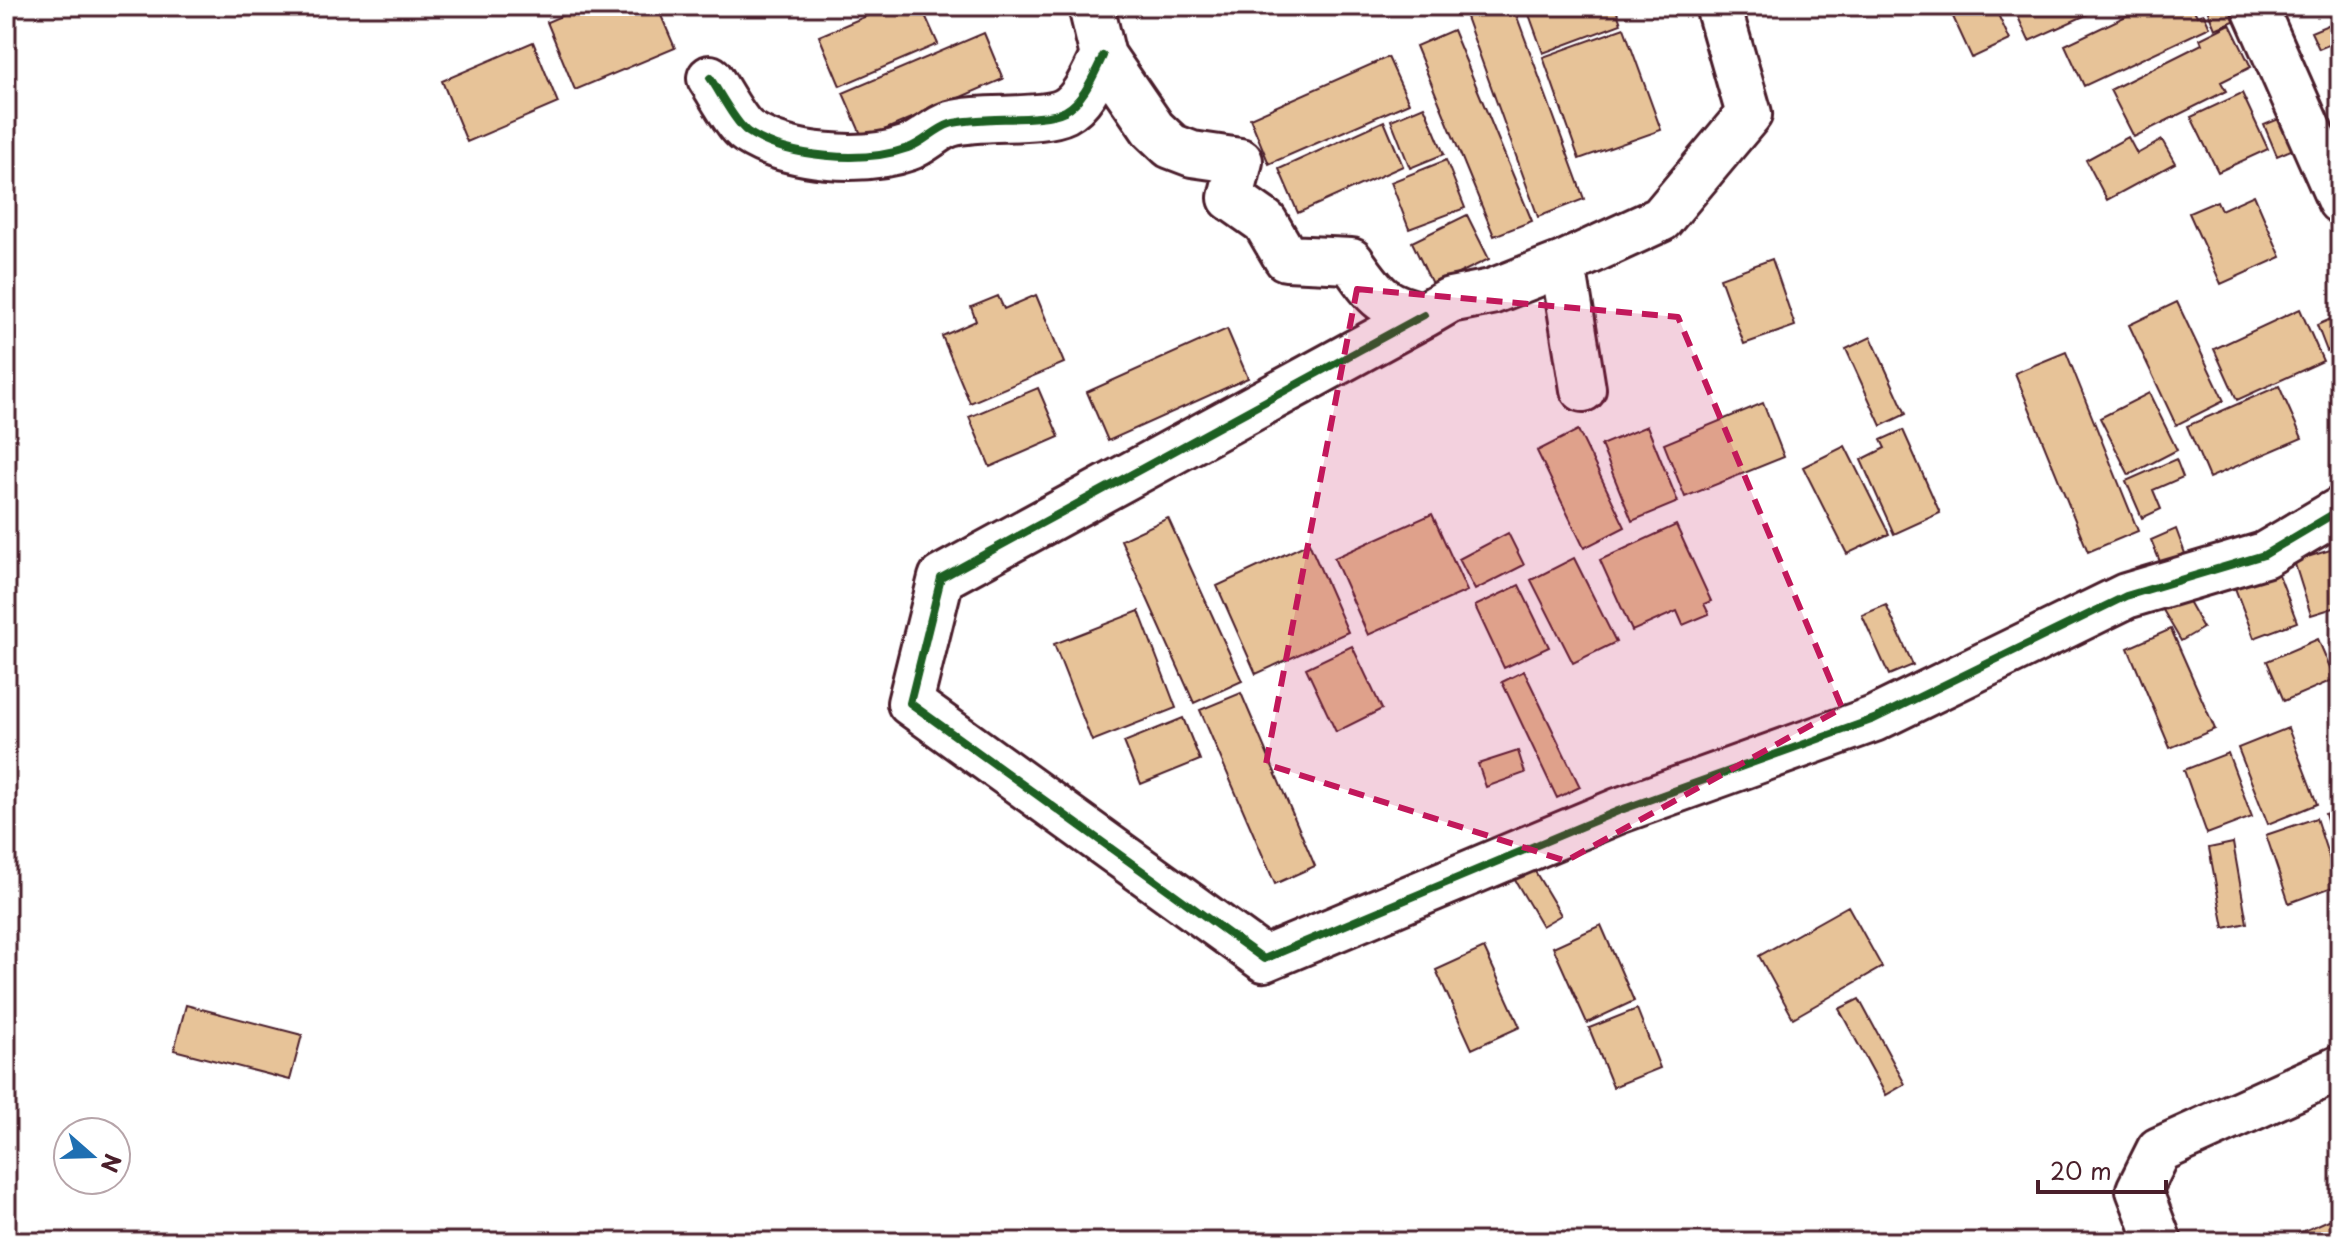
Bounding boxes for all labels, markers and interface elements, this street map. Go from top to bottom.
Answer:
north arrow [52,1116,132,1196]
scale bar [2038,1144,2166,1194]
text: N [94,1150,131,1177]
text: 20 m [2050,1152,2112,1188]

